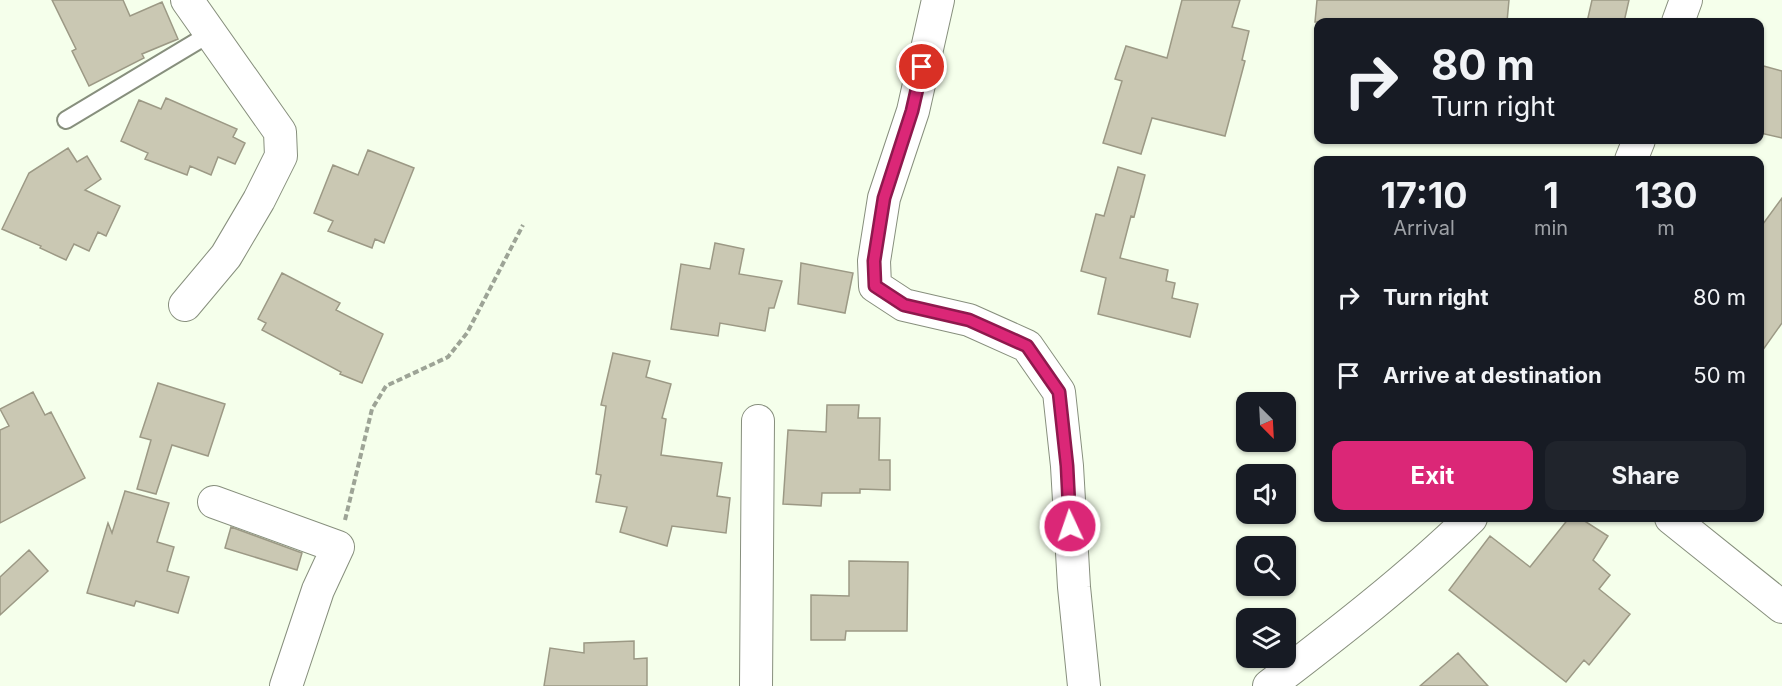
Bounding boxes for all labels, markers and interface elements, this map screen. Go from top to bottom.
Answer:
text: 80 m [1431,39,1535,90]
pin [896,41,947,92]
icon: right [1332,42,1410,120]
icon: arrive [905,50,938,83]
text: Turn right [1431,90,1555,123]
text: 17:10 [1380,173,1468,217]
text: 1 [1543,173,1559,217]
text: 130 [1635,173,1698,217]
text: Arrival [1393,216,1455,240]
text: min [1534,216,1568,240]
text: m [1657,216,1675,240]
icon: right [1332,281,1365,314]
text: Turn right [1383,284,1489,310]
text: 80 m [1693,284,1746,310]
icon: arrive [1332,359,1365,392]
text: Arrive at destination [1383,362,1602,388]
text: 50 m [1693,362,1746,388]
north arrow [1236,392,1296,452]
map controls [1236,392,1296,668]
button: Exit [1332,441,1533,510]
button: Share [1545,441,1746,510]
button: sound [1236,464,1296,524]
position arrow [1038,494,1102,558]
button: search [1236,536,1296,596]
button: layers [1236,608,1296,668]

